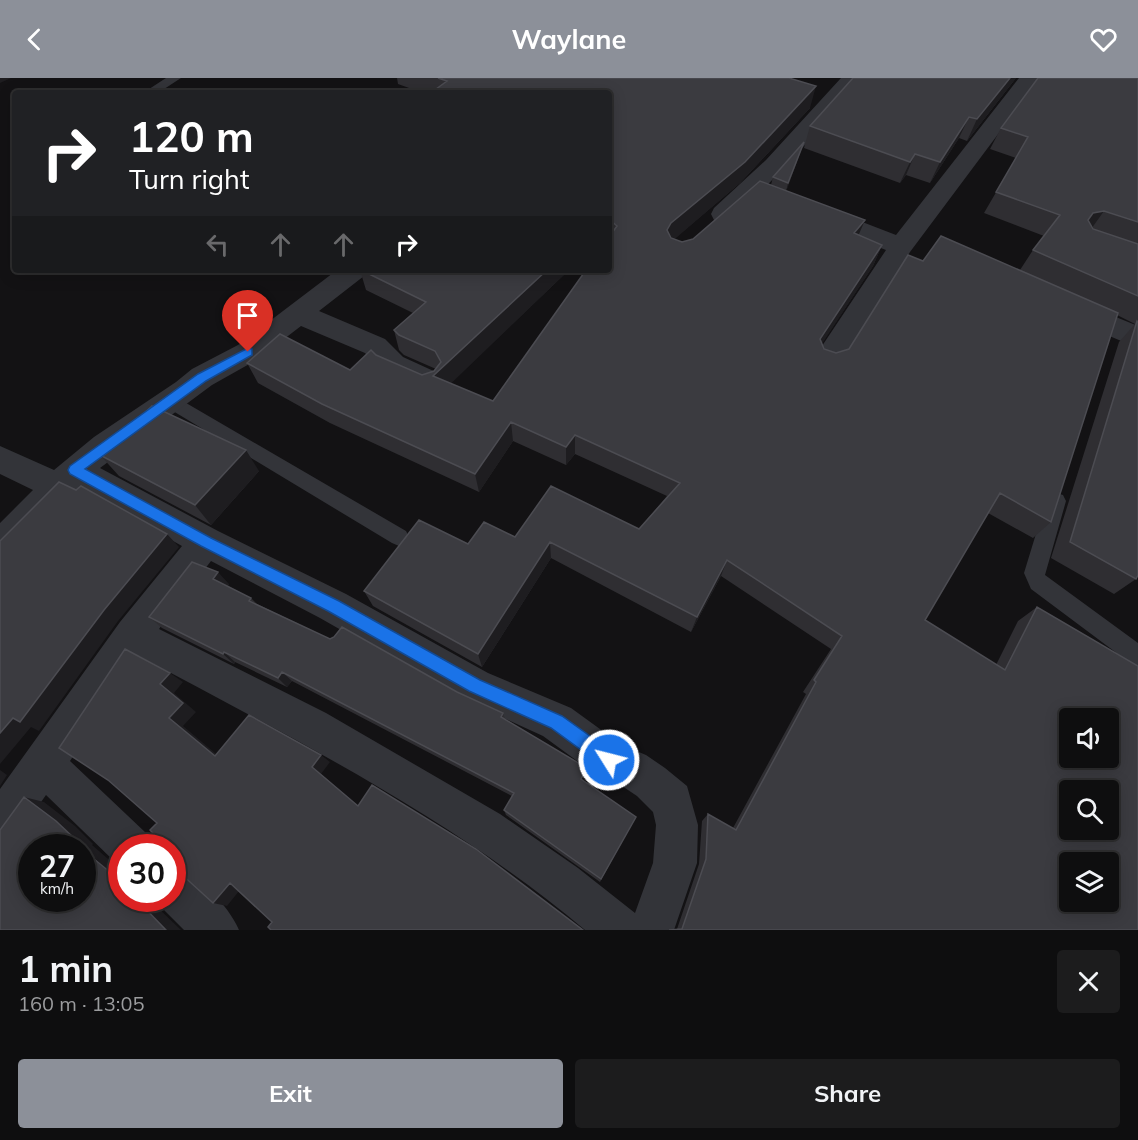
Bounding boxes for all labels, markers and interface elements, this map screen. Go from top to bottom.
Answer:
text: Waylane [512,22,626,56]
icon: back [18,23,51,56]
icon: heart [1087,23,1120,56]
text: 120 m [129,110,254,163]
icon: right [30,114,108,192]
text: Turn right [129,162,249,196]
icon: left [201,228,234,261]
icon: ahead [264,228,297,261]
icon: ahead [327,228,360,261]
icon: right [390,228,423,261]
pin [222,290,273,352]
icon: arrive [231,299,264,332]
map controls [1059,708,1119,912]
button: sound [1059,708,1119,768]
position arrow [577,728,641,792]
button: search [1059,780,1119,840]
speed limit sign: 30 [108,834,186,912]
text: 27 [39,847,75,885]
button: layers [1059,852,1119,912]
text: km/h [40,879,74,898]
text: 1 min [18,946,113,991]
button: close [1057,950,1120,1013]
text: 160 m · 13:05 [18,991,144,1016]
button: Exit [18,1059,563,1128]
button: Share [575,1059,1120,1128]

